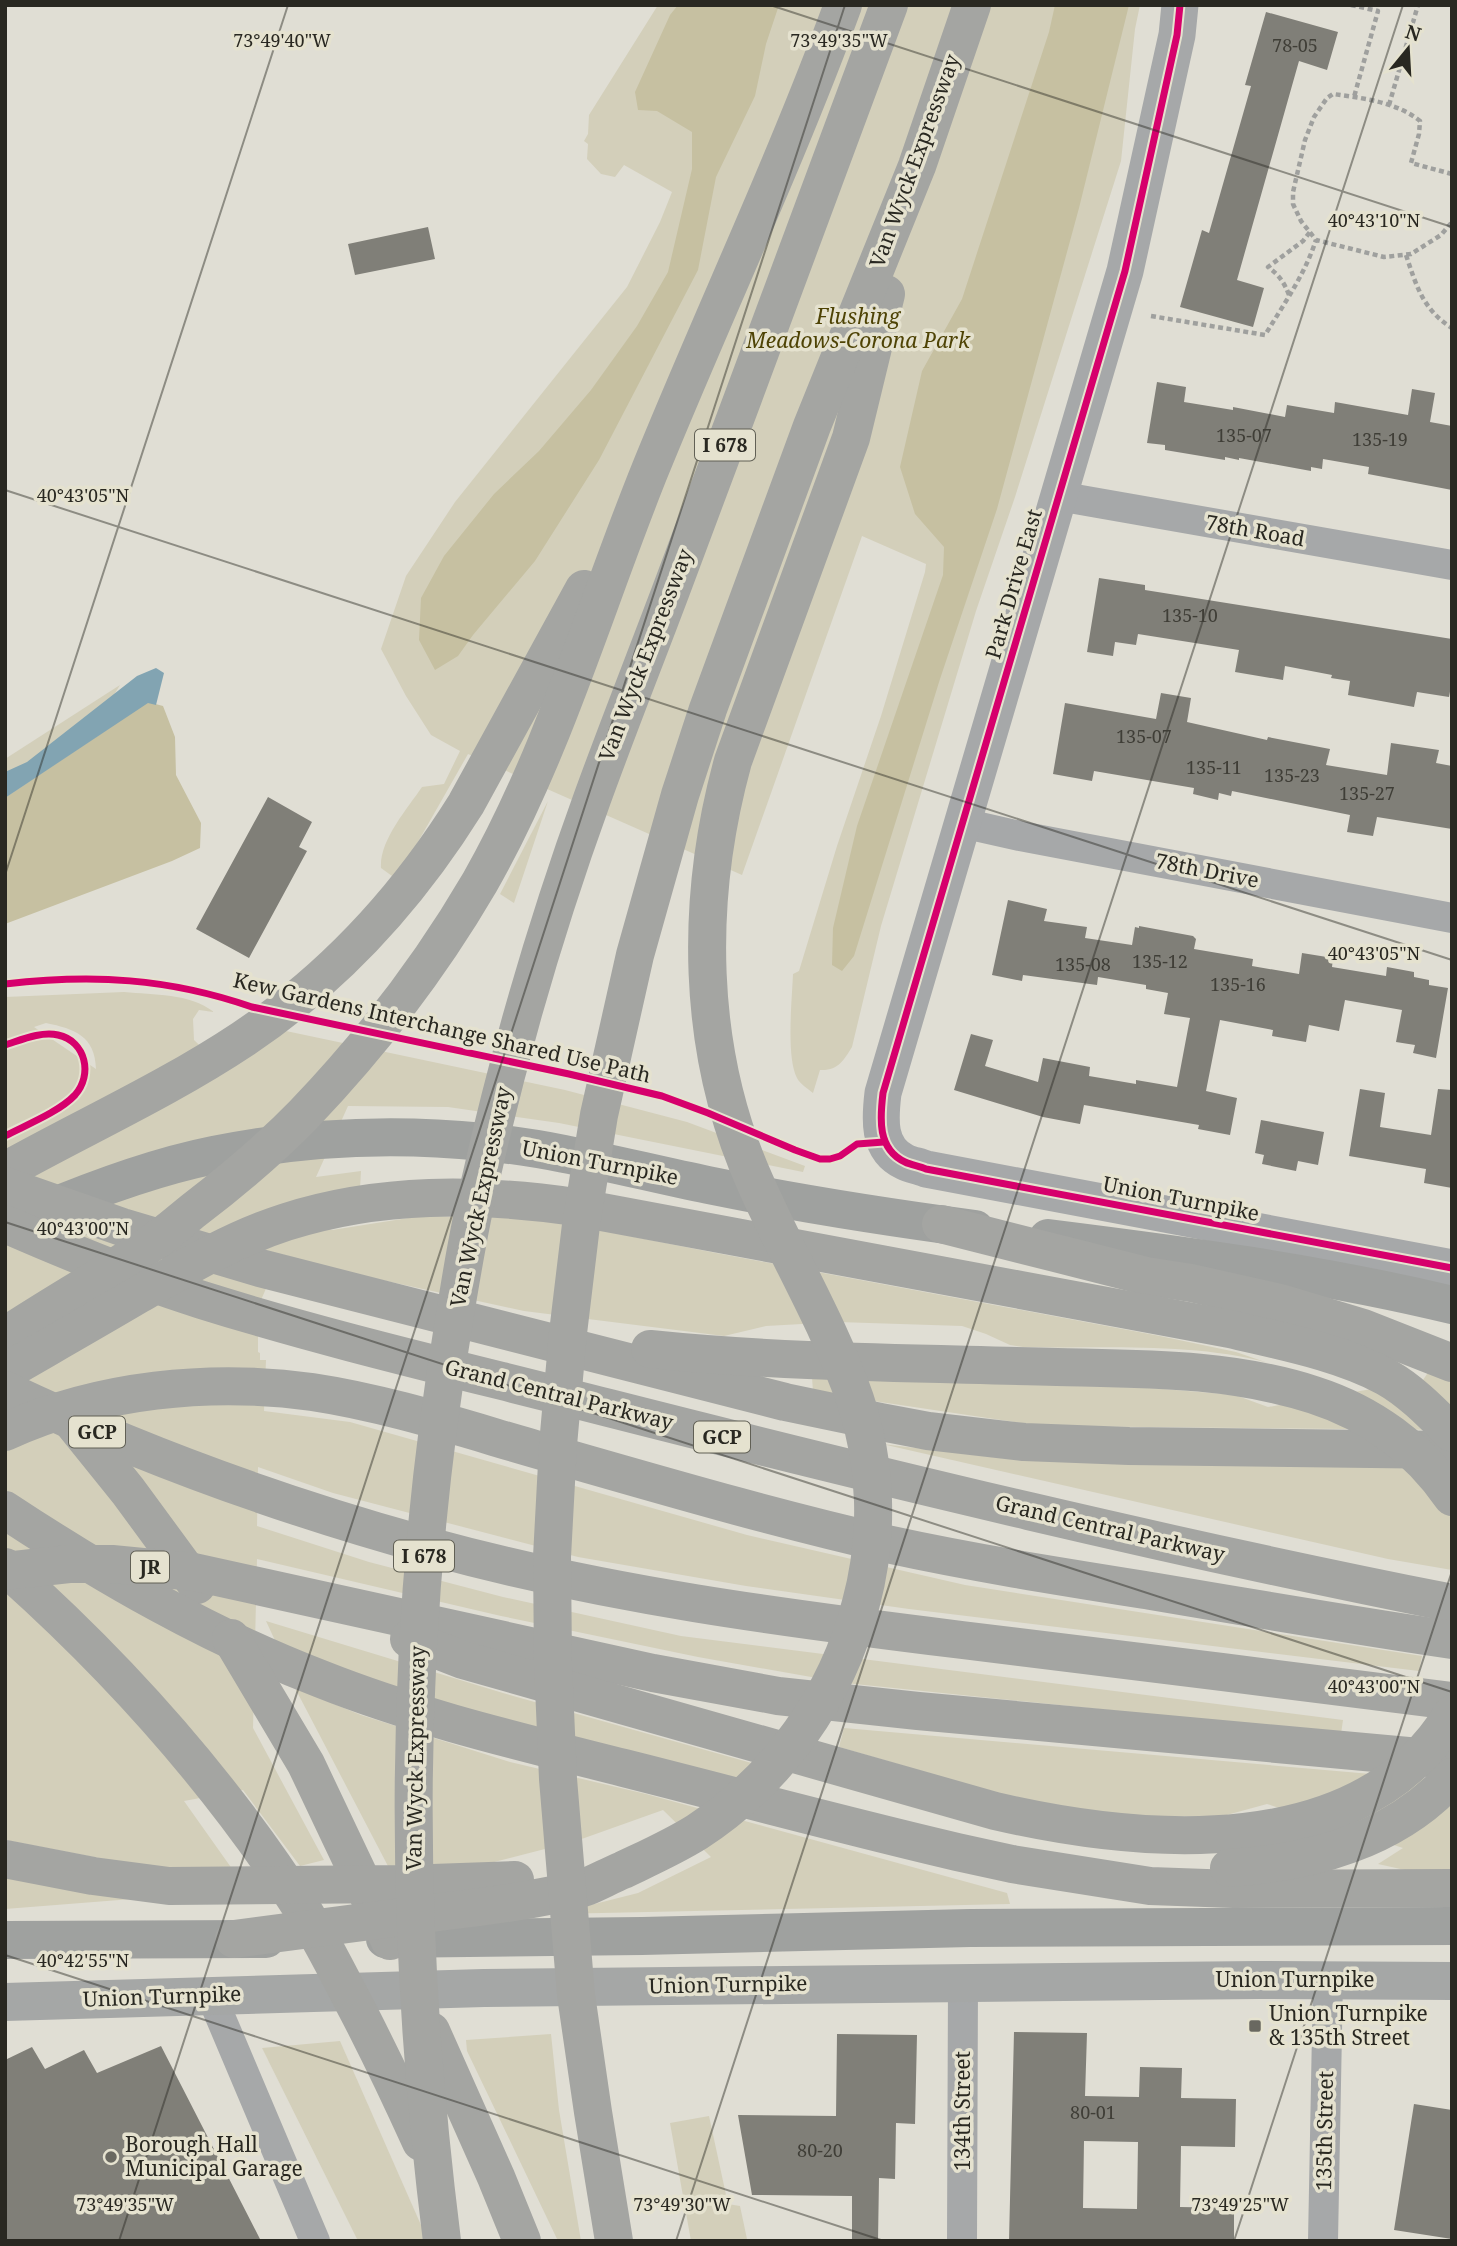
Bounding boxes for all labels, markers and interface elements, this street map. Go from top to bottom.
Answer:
north arrow [1373,14,1443,84]
text: N [1402,18,1424,48]
text: 73°49'40"W [233,28,331,52]
text: 73°49'35"W [790,28,888,52]
house number: 78-05 [1272,33,1318,57]
street label: Van Wyck Expressway [862,50,966,271]
text: 40°43'10"N [1328,208,1421,232]
park label: Flushing Meadows-Corona Park [745,302,971,354]
house number: 135-07 [1216,423,1272,447]
house number: 135-19 [1352,427,1408,451]
road number: I 678 [695,430,755,460]
text: 40°43'05"N [37,483,130,507]
street label: Park Drive East [978,506,1048,662]
street label: 78th Road [1203,508,1307,553]
street label: Van Wyck Expressway [592,544,699,765]
house number: 135-10 [1162,603,1218,627]
house number: 135-07 [1116,724,1172,748]
house number: 135-11 [1186,755,1242,779]
house number: 135-23 [1264,763,1320,787]
house number: 135-27 [1339,781,1395,805]
street label: 78th Drive [1153,846,1261,894]
text: 40°43'05"N [1328,941,1421,965]
house number: 135-12 [1132,949,1188,973]
house number: 135-08 [1055,952,1111,976]
street label: Kew Gardens Interchange Shared Use Path [231,965,654,1089]
house number: 135-16 [1210,972,1266,996]
street label: Van Wyck Expressway [443,1084,517,1310]
street label: Union Turnpike [520,1133,681,1191]
street label: Union Turnpike [1101,1169,1262,1227]
text: 40°43'00"N [37,1216,130,1240]
street label: Grand Central Parkway [442,1352,677,1436]
road number: GCP [69,1416,125,1448]
road number: GCP [694,1422,750,1452]
street label: Grand Central Parkway [993,1488,1228,1568]
road number: I 678 [394,1540,454,1572]
road number: JR [131,1552,169,1582]
street label: Van Wyck Expressway [399,1645,431,1871]
text: 40°43'00"N [1328,1674,1421,1698]
text: 40°42'55"N [37,1948,130,1972]
street label: Union Turnpike [1216,1965,1374,1993]
street label: Union Turnpike [648,1969,808,1999]
street label: Union Turnpike [82,1979,242,2013]
place label: Union Turnpike & 135th Street [1269,1999,1428,2051]
marker: Union Turnpike & 135th Street [1247,2018,1263,2034]
street label: 134th Street [948,2051,976,2171]
street label: 135th Street [1309,2071,1339,2191]
house number: 80-01 [1070,2100,1116,2124]
place label: Borough Hall Municipal Garage [125,2130,303,2182]
house number: 80-20 [797,2138,843,2162]
marker: Borough Hall Municipal Garage [103,2149,119,2165]
text: 73°49'35"W [76,2192,174,2216]
text: 73°49'30"W [633,2192,731,2216]
text: 73°49'25"W [1191,2192,1289,2216]

